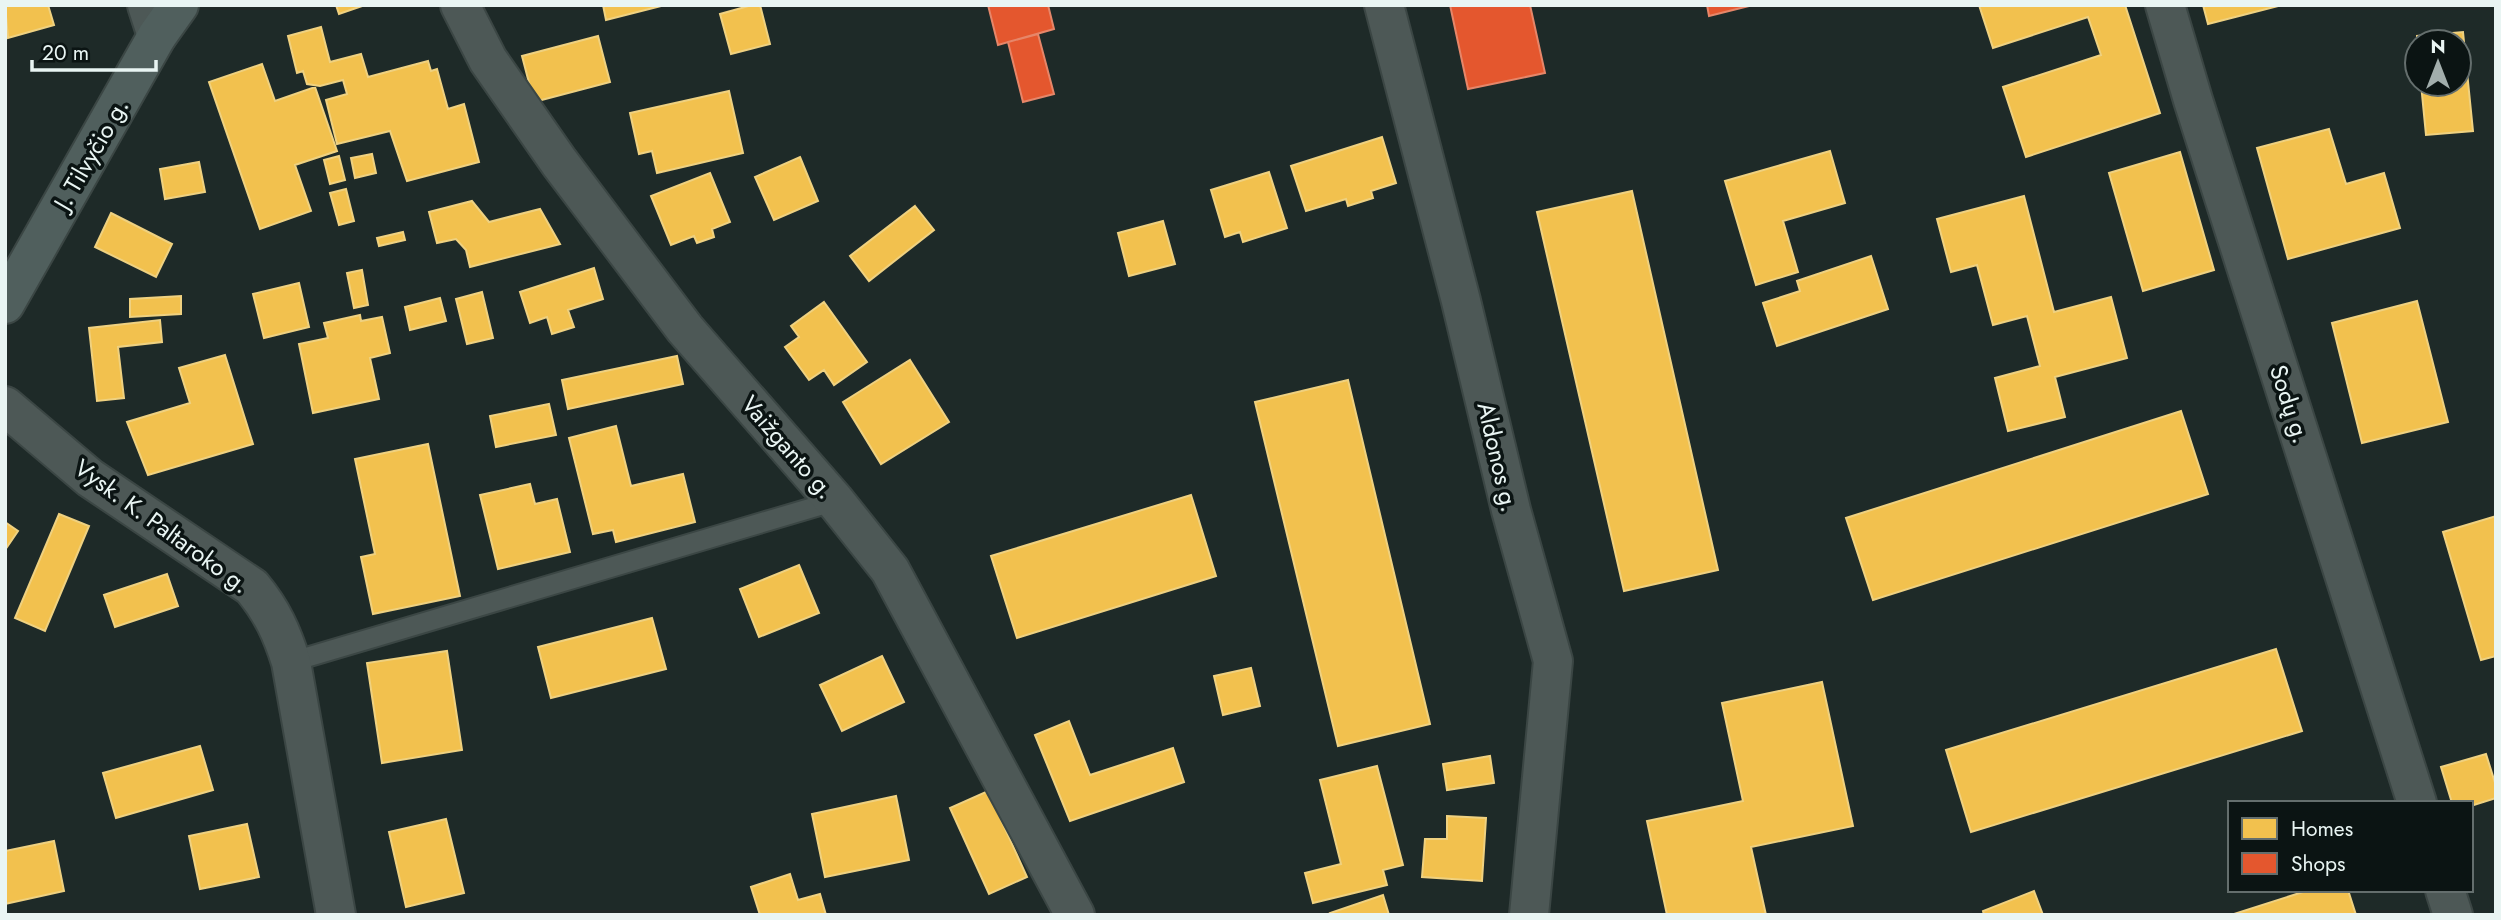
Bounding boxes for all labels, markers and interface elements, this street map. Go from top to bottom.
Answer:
scale bar [32,28,156,72]
north arrow [2403,28,2473,98]
text: N [2430,33,2446,60]
text: 20 m [42,38,89,68]
street label: J. Tilvyčio g. [43,92,137,219]
street label: Sodų g. [2261,360,2319,448]
street label: Vaižganto g. [733,388,843,506]
street label: Aldonos g. [1468,399,1528,515]
street label: Vysk. K. Paltaroko g. [67,450,257,602]
legend [2228,801,2473,892]
text: Homes [2291,814,2353,844]
text: Shops [2291,849,2345,879]

